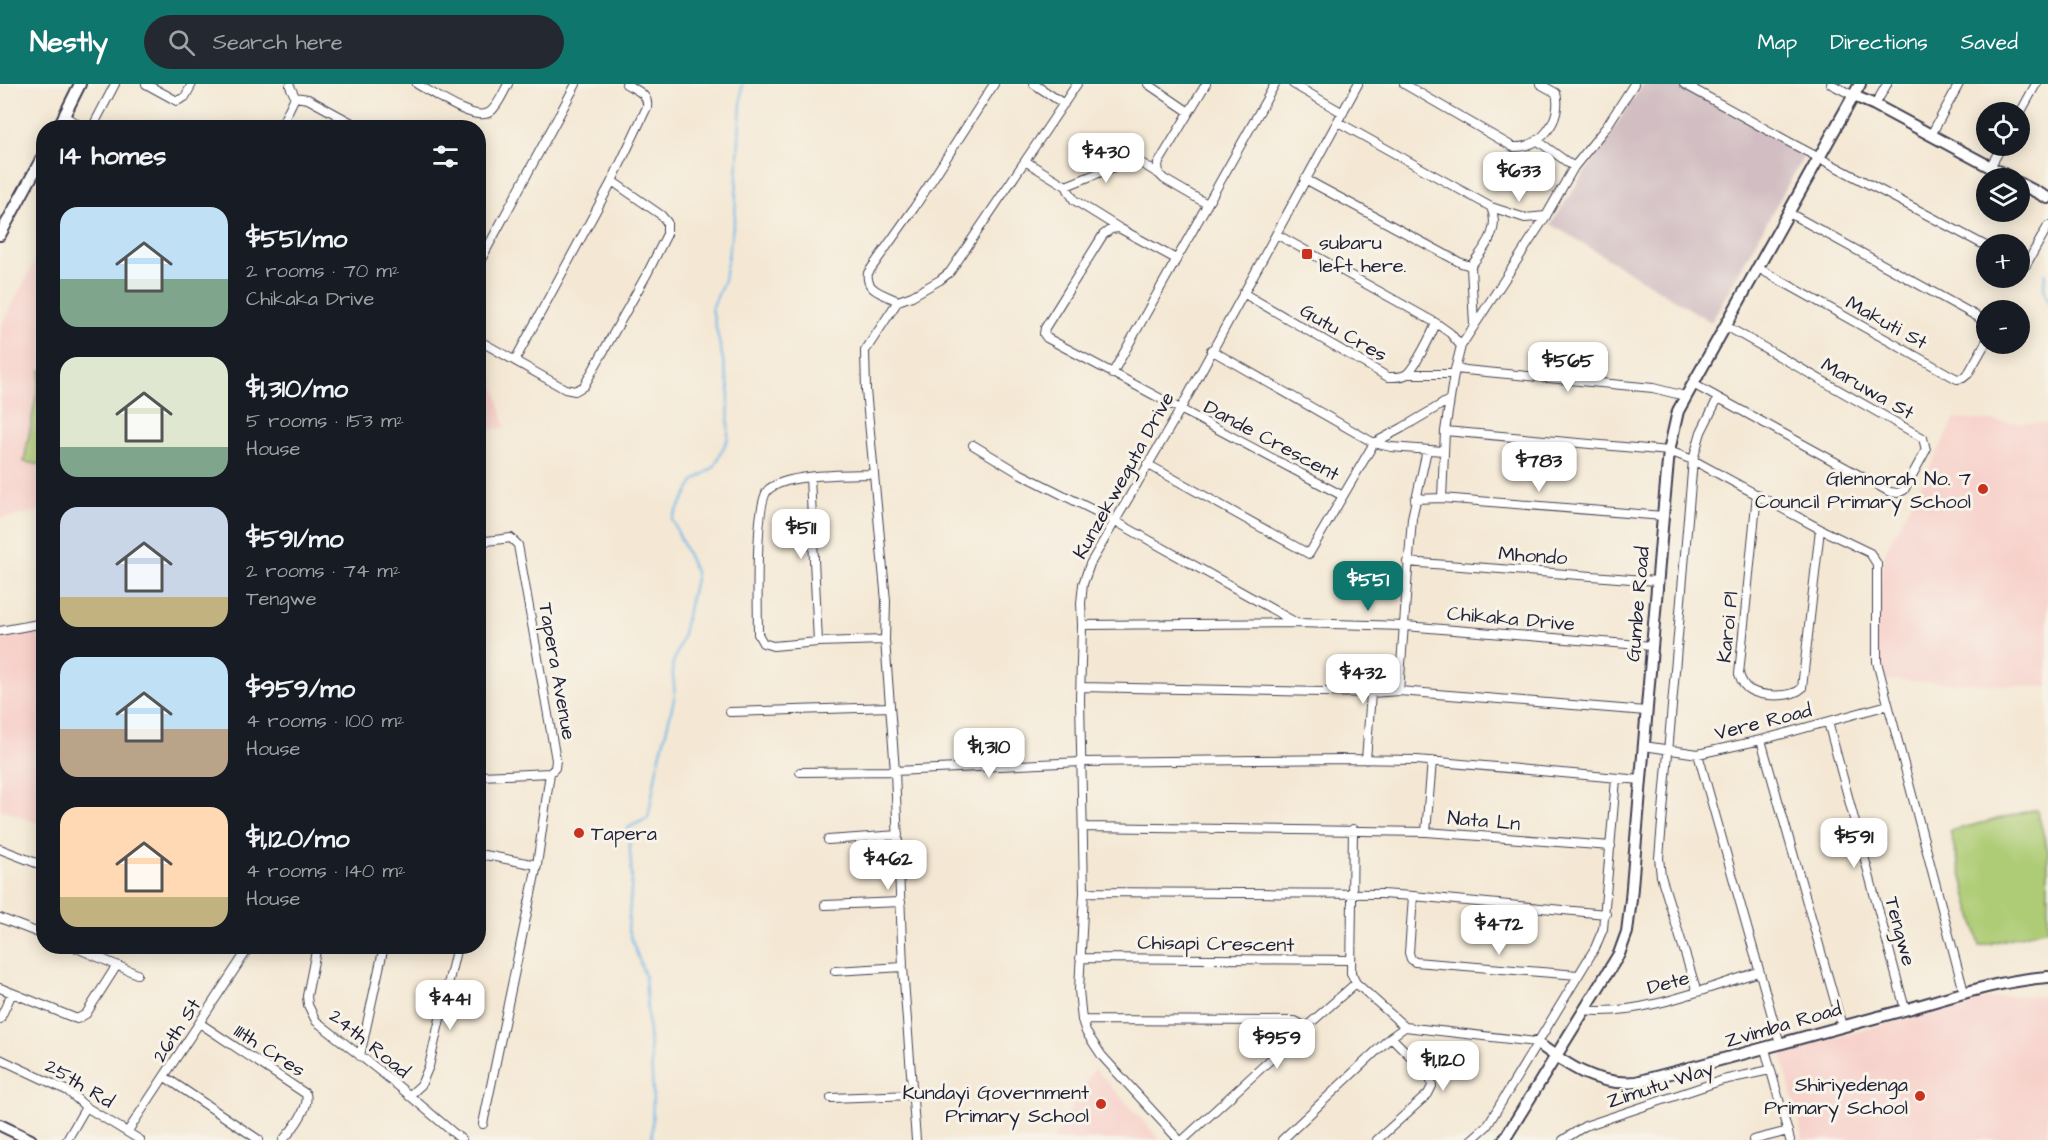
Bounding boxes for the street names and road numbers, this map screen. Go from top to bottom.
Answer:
street label: Makuti St [1841,289,1932,357]
street label: Gutu Cres [1295,297,1392,369]
street label: Maruwa St [1816,351,1919,427]
street label: Kunzekweguta Drive [1066,387,1182,565]
street label: Dande Crescent [1199,393,1344,488]
street label: Mhondo [1497,540,1568,572]
street label: Gumbe Road [1619,545,1657,663]
street label: Karoi Pl [1710,590,1746,664]
street label: Chikaka Drive [1446,599,1576,639]
street label: Tapera Avenue [531,600,583,742]
street label: Vere Road [1712,696,1815,748]
street label: Nata Ln [1446,804,1521,838]
street label: Tengwe [1876,894,1923,969]
street label: Chisapi Crescent [1137,929,1295,959]
street label: Dete [1644,964,1693,1002]
street label: 26th St [146,993,208,1068]
street label: Zvimba Road [1722,995,1845,1055]
street label: 24th Road [323,1002,416,1085]
street label: 111th Cres [228,1017,311,1084]
street label: 25th Rd [40,1052,119,1115]
street label: Zimutu Way [1603,1055,1718,1116]

